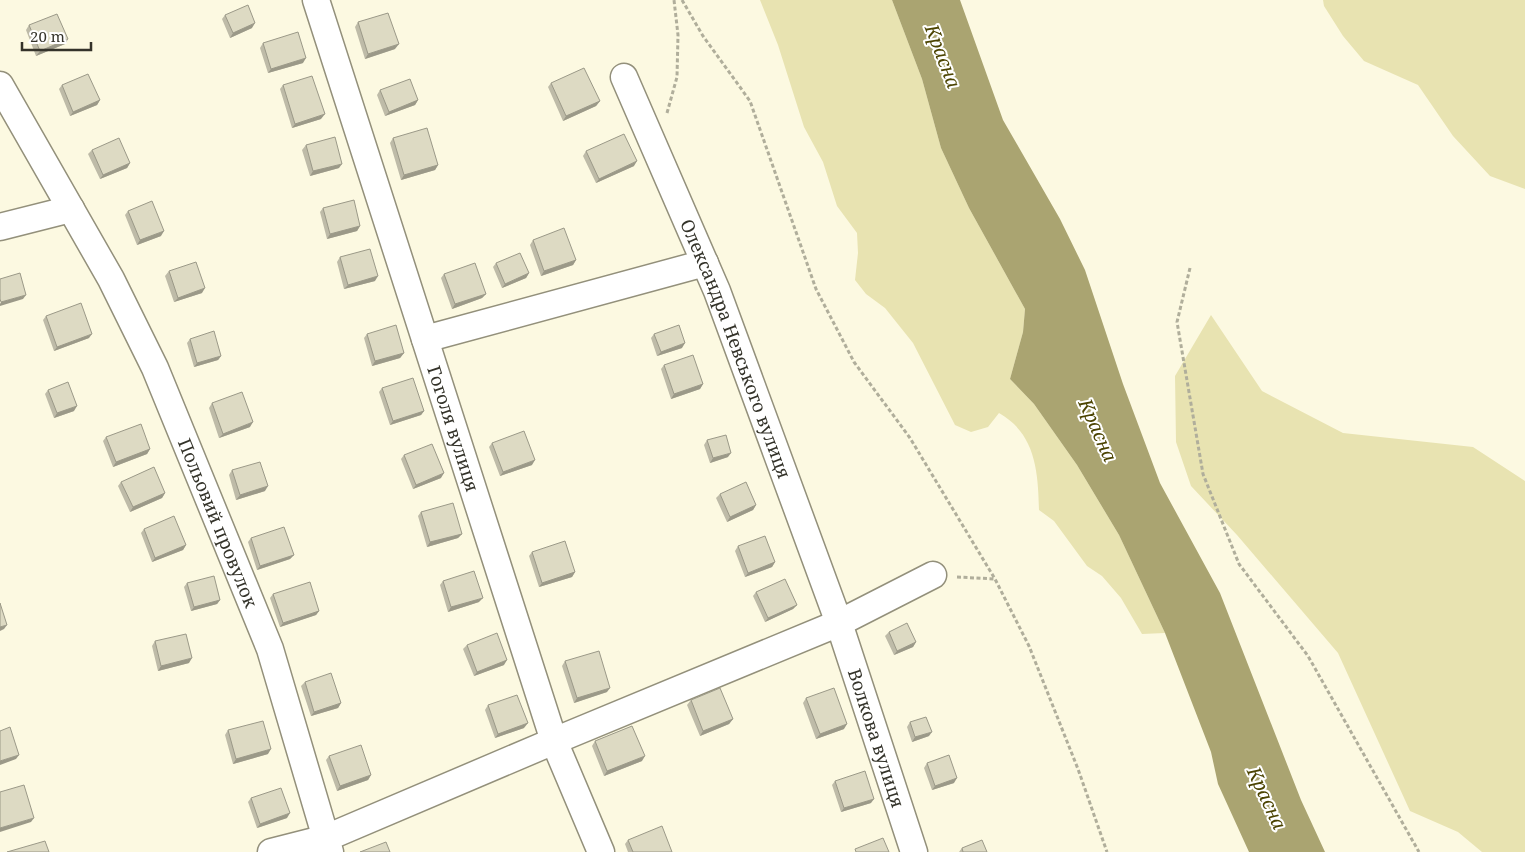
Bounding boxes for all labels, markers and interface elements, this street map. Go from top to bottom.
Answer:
water label: Красна [919,19,967,92]
scale bar [22,20,91,52]
text: 20 m [30,26,65,46]
street label: Олександра Невського вулиця [675,215,797,482]
street label: Гоголя вулиця [422,362,485,495]
water label: Красна [1072,393,1123,466]
street label: Польовий провулок [173,435,264,611]
street label: Волкова вулиця [843,665,911,811]
water label: Красна [1241,761,1293,834]

